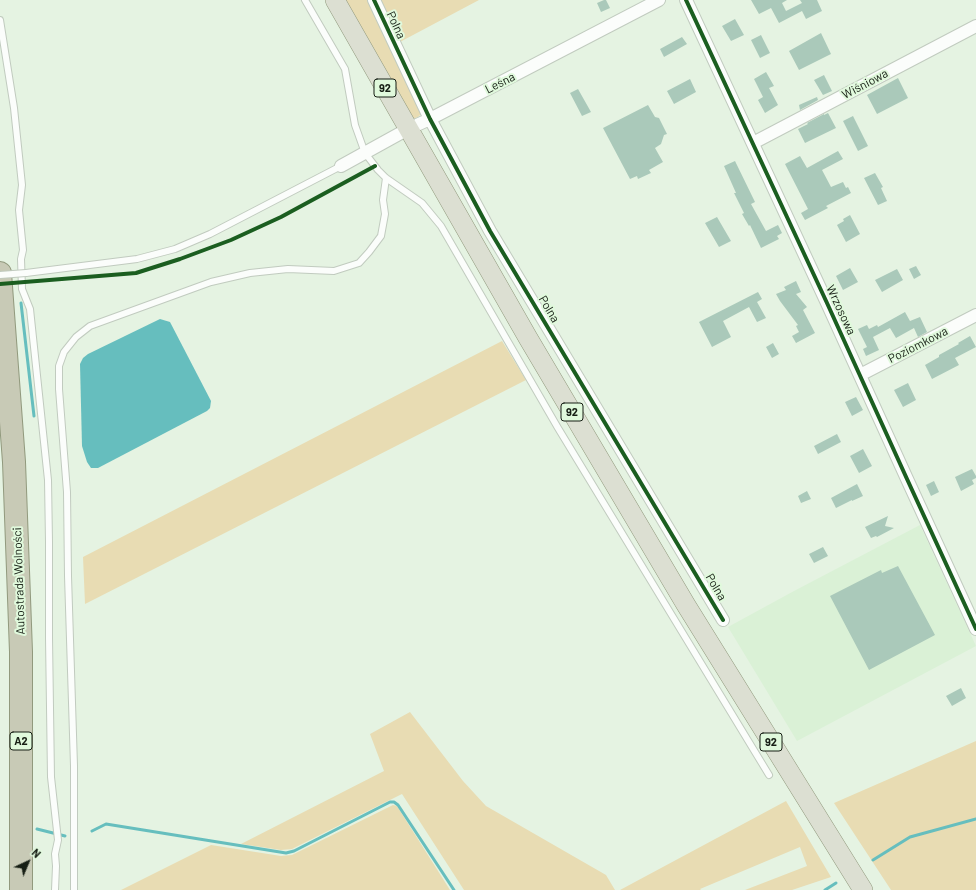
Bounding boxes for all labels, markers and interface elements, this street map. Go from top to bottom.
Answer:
street label: Polna [383,9,409,41]
street label: Wiśniowa [840,66,890,102]
street label: Leśna [483,69,517,97]
road number: 92 [374,79,396,97]
street label: Wrzosowa [823,283,859,337]
street label: Polna [535,293,563,325]
street label: Poziomkowa [886,324,950,366]
road number: 92 [561,403,583,421]
street label: Autostrada Wolności [10,527,28,635]
street label: Polna [702,571,730,603]
road number: A2 [10,732,32,750]
road number: 92 [760,733,782,751]
north arrow [8,842,48,882]
text: N [30,846,44,860]

